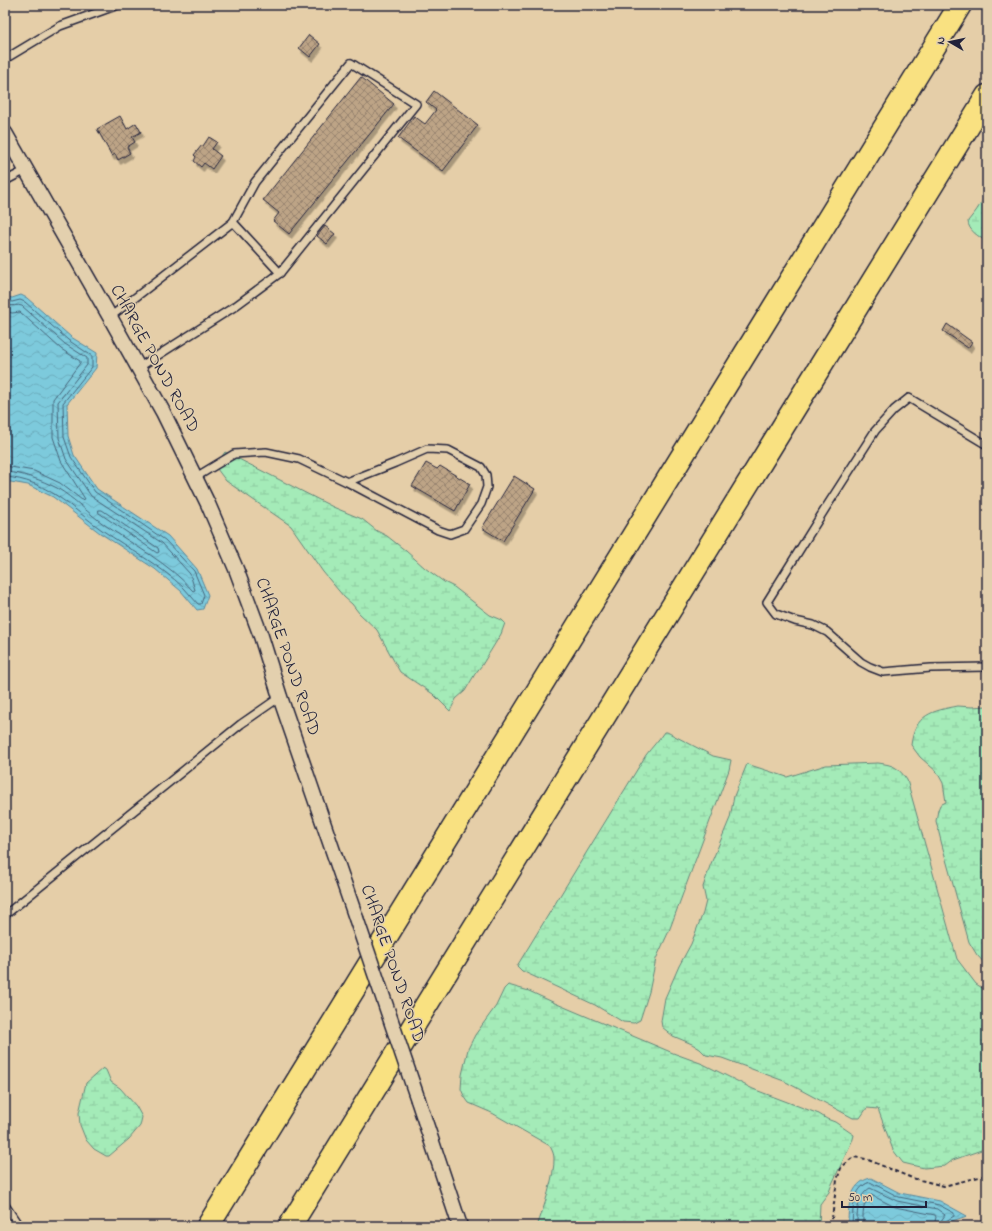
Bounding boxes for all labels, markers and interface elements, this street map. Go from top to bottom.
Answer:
north arrow [930,22,970,62]
text: N [933,36,950,46]
street label: CHARGE POND ROAD [103,280,205,438]
street label: CHARGE POND ROAD [248,575,326,739]
street label: CHARGE POND ROAD [353,882,431,1046]
scale bar [842,1183,926,1209]
text: 50 m [848,1189,872,1207]

